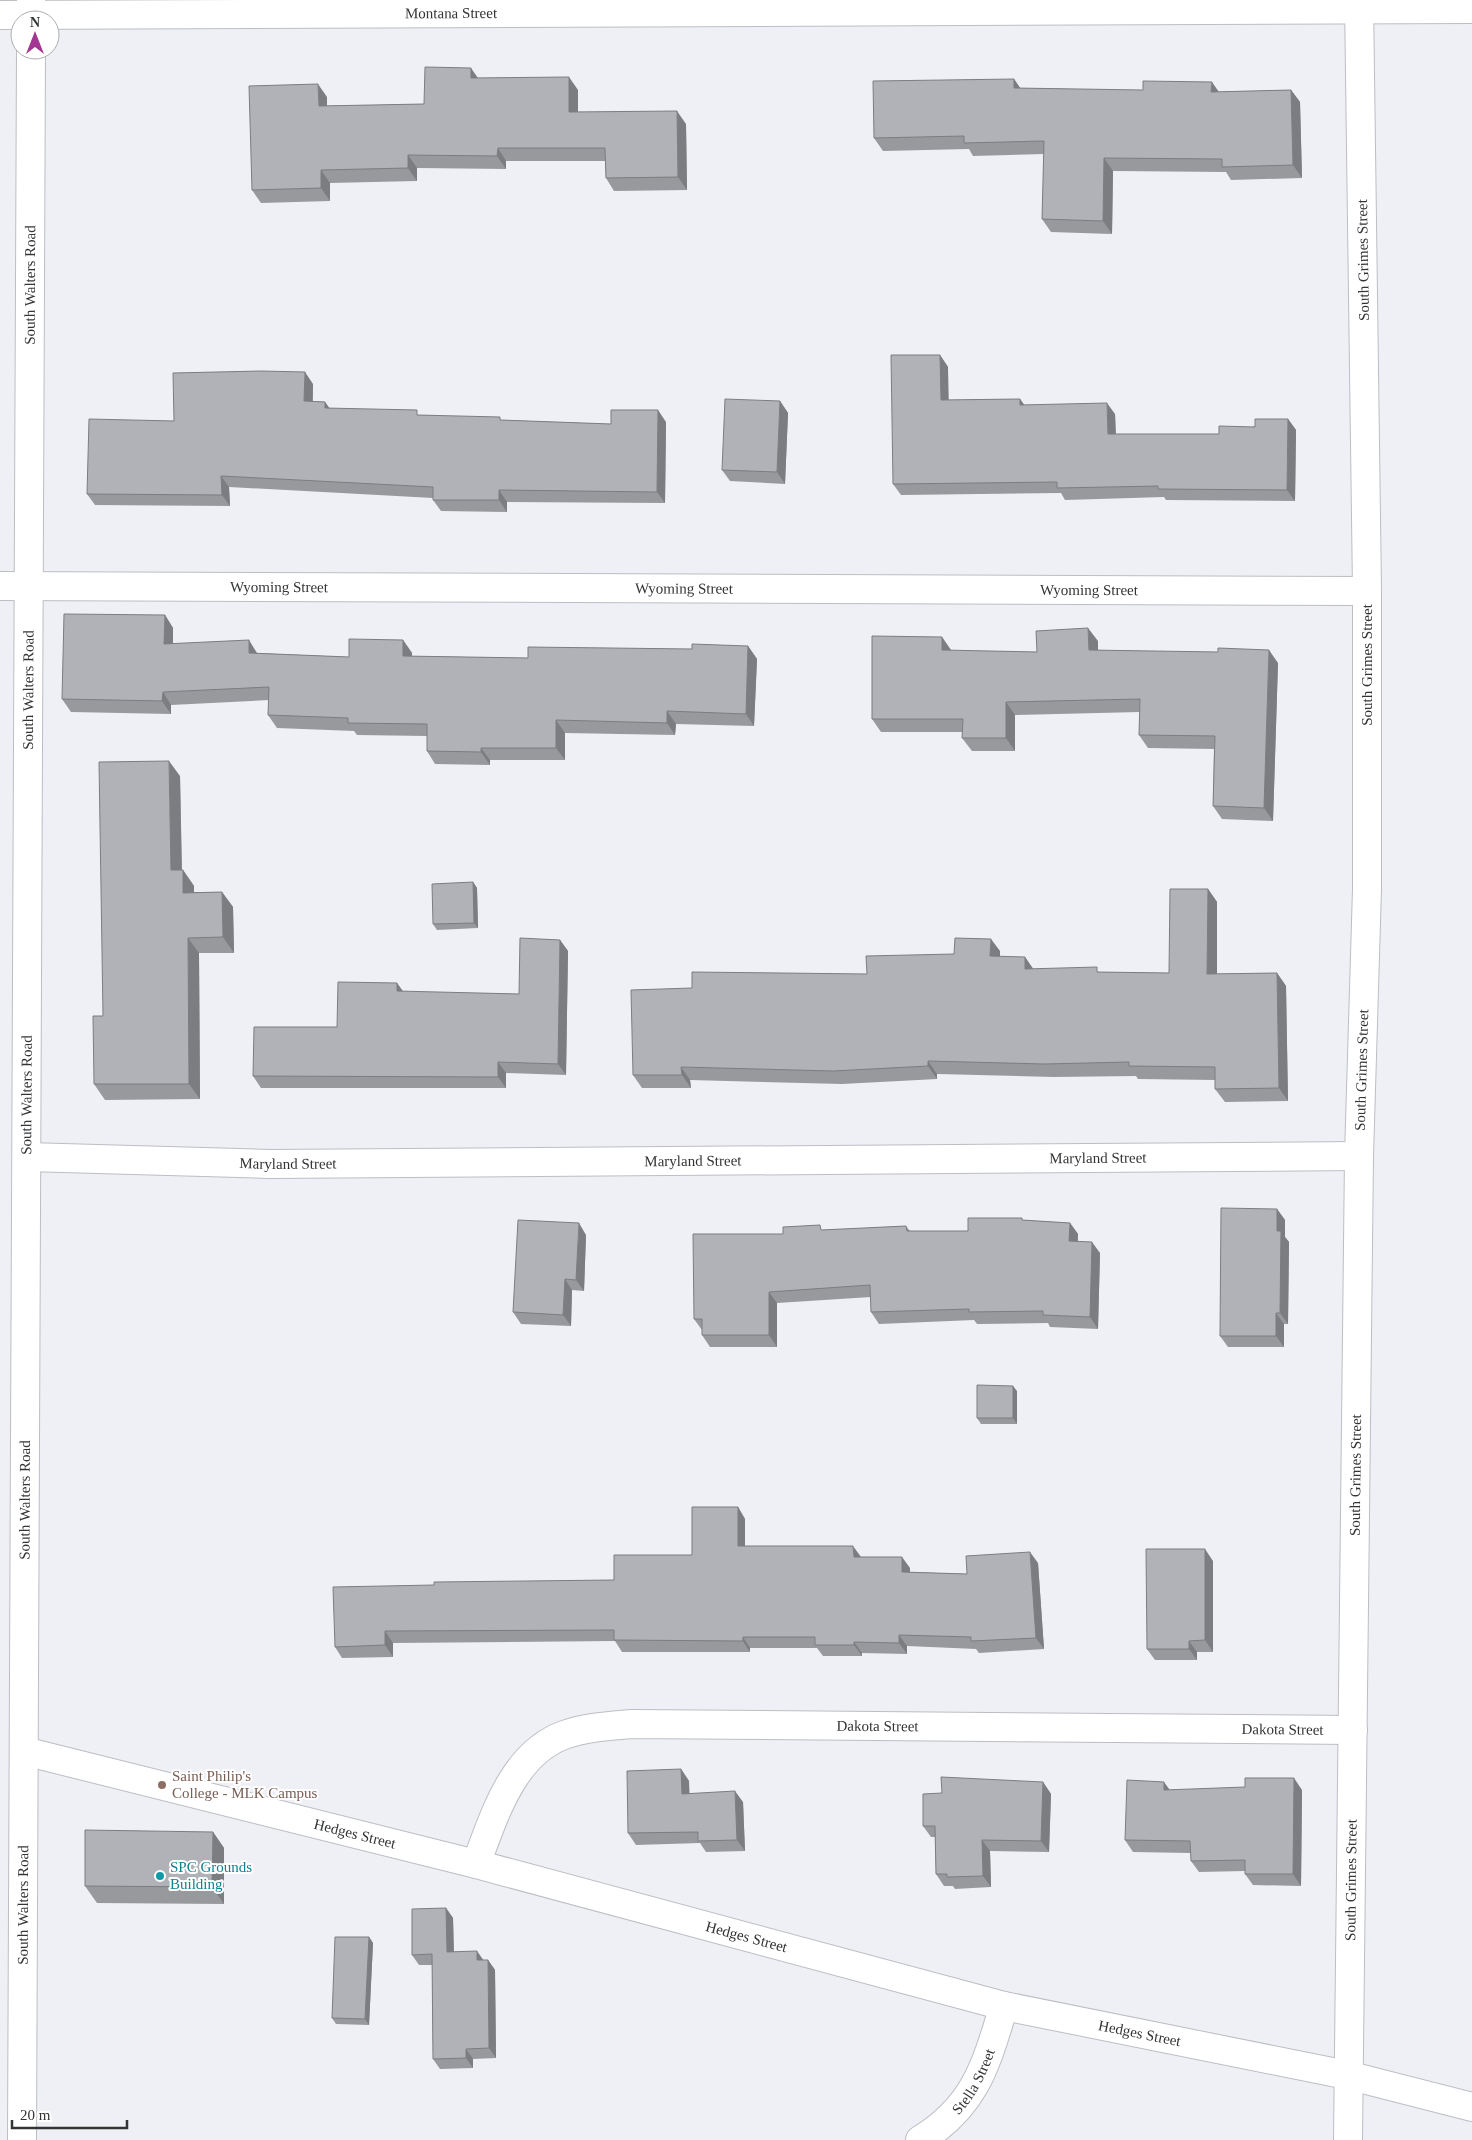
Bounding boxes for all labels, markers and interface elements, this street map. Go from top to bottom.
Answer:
street label: Montana Street [405,5,498,21]
north arrow [10,10,60,60]
text: N [30,15,40,30]
street label: South Grimes Street [1354,198,1372,321]
street label: South Walters Road [22,225,38,345]
street label: Wyoming Street [230,579,329,595]
street label: Wyoming Street [635,580,734,597]
street label: Wyoming Street [1040,582,1139,598]
street label: South Grimes Street [1359,603,1375,726]
street label: South Walters Road [20,630,37,750]
street label: South Grimes Street [1352,1008,1371,1131]
street label: South Walters Road [18,1035,35,1155]
street label: Maryland Street [1049,1150,1147,1166]
street label: Maryland Street [644,1153,742,1169]
street label: Maryland Street [239,1155,337,1172]
street label: South Grimes Street [1347,1413,1364,1536]
street label: South Walters Road [16,1440,33,1560]
street label: Dakota Street [836,1718,919,1734]
street label: Dakota Street [1241,1721,1324,1738]
place label: Saint Philip's College - MLK Campus [172,1768,318,1801]
marker: Saint Philip's College - MLK Campus [156,1779,168,1791]
street label: Hedges Street [312,1816,398,1852]
street label: South Grimes Street [1342,1818,1360,1941]
street label: South Walters Road [15,1845,31,1965]
place label: SPC Grounds Building [170,1859,252,1892]
marker: SPC Grounds Building [154,1870,166,1882]
street label: Hedges Street [704,1918,790,1956]
street label: Hedges Street [1097,2017,1183,2050]
street label: Stella Street [949,2046,998,2118]
scale bar [12,2098,128,2130]
text: 20 m [20,2107,51,2123]

